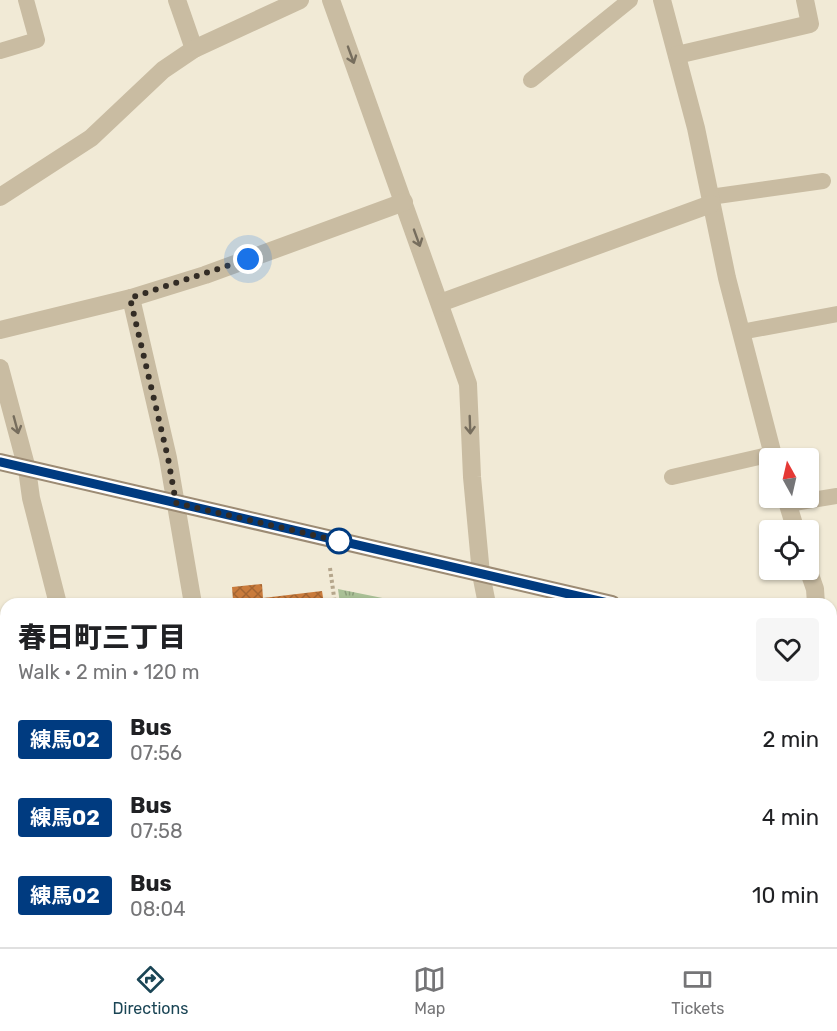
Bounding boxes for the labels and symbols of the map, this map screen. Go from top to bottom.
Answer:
one-way arrow [346,45,357,64]
one-way arrow [413,228,424,247]
your location [233,244,263,274]
one-way arrow [464,414,475,434]
one-way arrow [10,415,22,434]
north arrow [759,448,819,508]
unlabelled marker [326,528,352,554]

